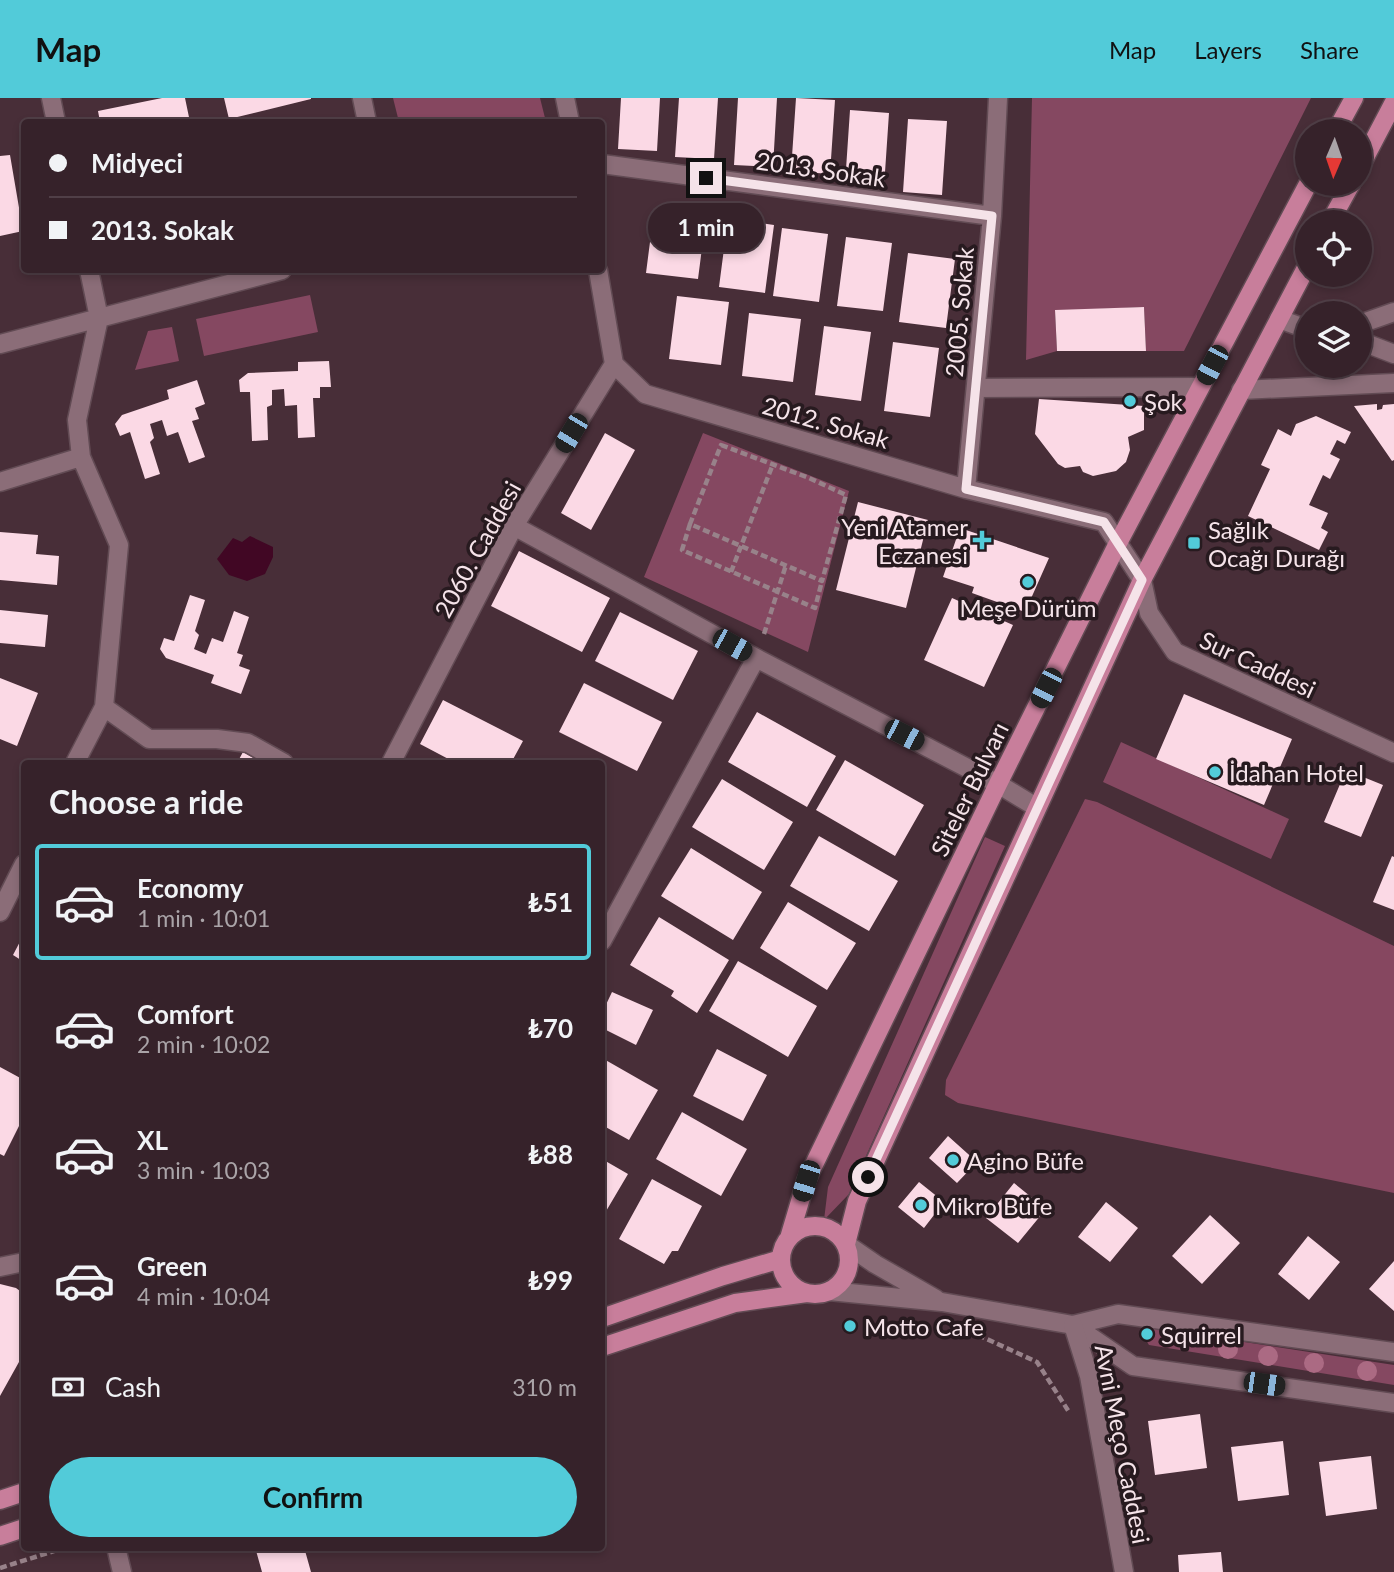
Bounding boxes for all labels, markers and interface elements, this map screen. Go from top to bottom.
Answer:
text: Map [35,29,101,69]
text: Map [1109,35,1156,64]
text: Layers [1194,35,1262,64]
text: Share [1300,35,1359,64]
north arrow [1295,119,1372,196]
map controls [1295,119,1372,378]
street label: 2013. Sokak [754,146,888,193]
text: Midyeci [91,147,183,179]
route end [690,162,722,194]
callout: 1 min [648,202,764,252]
button: locate [1295,210,1372,287]
text: 1 min [677,213,735,241]
text: 2013. Sokak [91,214,234,246]
street label: 2005. Sokak [939,245,979,378]
button: layers [1295,301,1372,378]
car [1193,342,1232,388]
place label: Şok [1144,387,1184,416]
street label: 2012. Sokak [759,390,893,454]
marker: Şok [1122,393,1138,409]
car [552,410,591,456]
street label: 2060. Caddesi [428,476,526,622]
place label: Yeni Atamer Eczanesi [841,512,968,569]
place label: Sağlık Ocağı Durağı [1208,515,1345,572]
marker: Yeni Atamer Eczanesi [974,532,990,548]
marker: Sağlık Ocağı Durağı [1186,535,1202,551]
marker: Meşe Dürüm [1020,574,1036,590]
place label: Meşe Dürüm [959,593,1097,622]
street label: Sur Caddesi [1196,625,1320,703]
car [709,626,756,664]
car [1028,665,1065,711]
car [881,716,928,754]
street label: Siteler Bulvarı [924,717,1014,861]
place label: İdahan Hotel [1229,758,1364,787]
marker: İdahan Hotel [1207,764,1223,780]
text: Choose a ride [49,782,243,821]
icon: car [53,871,116,934]
text: Economy [137,872,243,904]
text: ₺51 [528,886,573,918]
text: 1 min · 10:01 [137,904,270,932]
icon: car [53,997,116,1060]
text: Comfort [137,998,234,1030]
text: ₺70 [528,1012,573,1044]
text: 2 min · 10:02 [137,1030,270,1058]
icon: car [53,1123,116,1186]
text: XL [137,1124,168,1156]
text: ₺88 [528,1138,573,1170]
place label: Agino Büfe [967,1146,1084,1175]
marker: Agino Büfe [945,1152,961,1168]
text: 3 min · 10:03 [137,1156,270,1184]
car [790,1158,823,1204]
route start [852,1161,884,1193]
place label: Mikro Büfe [935,1191,1052,1220]
marker: Mikro Büfe [913,1197,929,1213]
icon: car [53,1249,116,1312]
text: Green [137,1250,207,1282]
text: ₺99 [528,1264,573,1296]
text: 4 min · 10:04 [137,1282,270,1310]
place label: Motto Cafe [864,1312,984,1341]
marker: Motto Cafe [842,1318,858,1334]
place label: Squirrel [1161,1320,1242,1349]
marker: Squirrel [1139,1326,1155,1342]
street label: Avni Meço Caddesi [1089,1342,1157,1546]
icon: cash [49,1368,87,1406]
text: Cash [105,1371,161,1403]
car [1242,1371,1287,1397]
text: 310 m [512,1373,577,1401]
button: Confirm [49,1457,577,1537]

